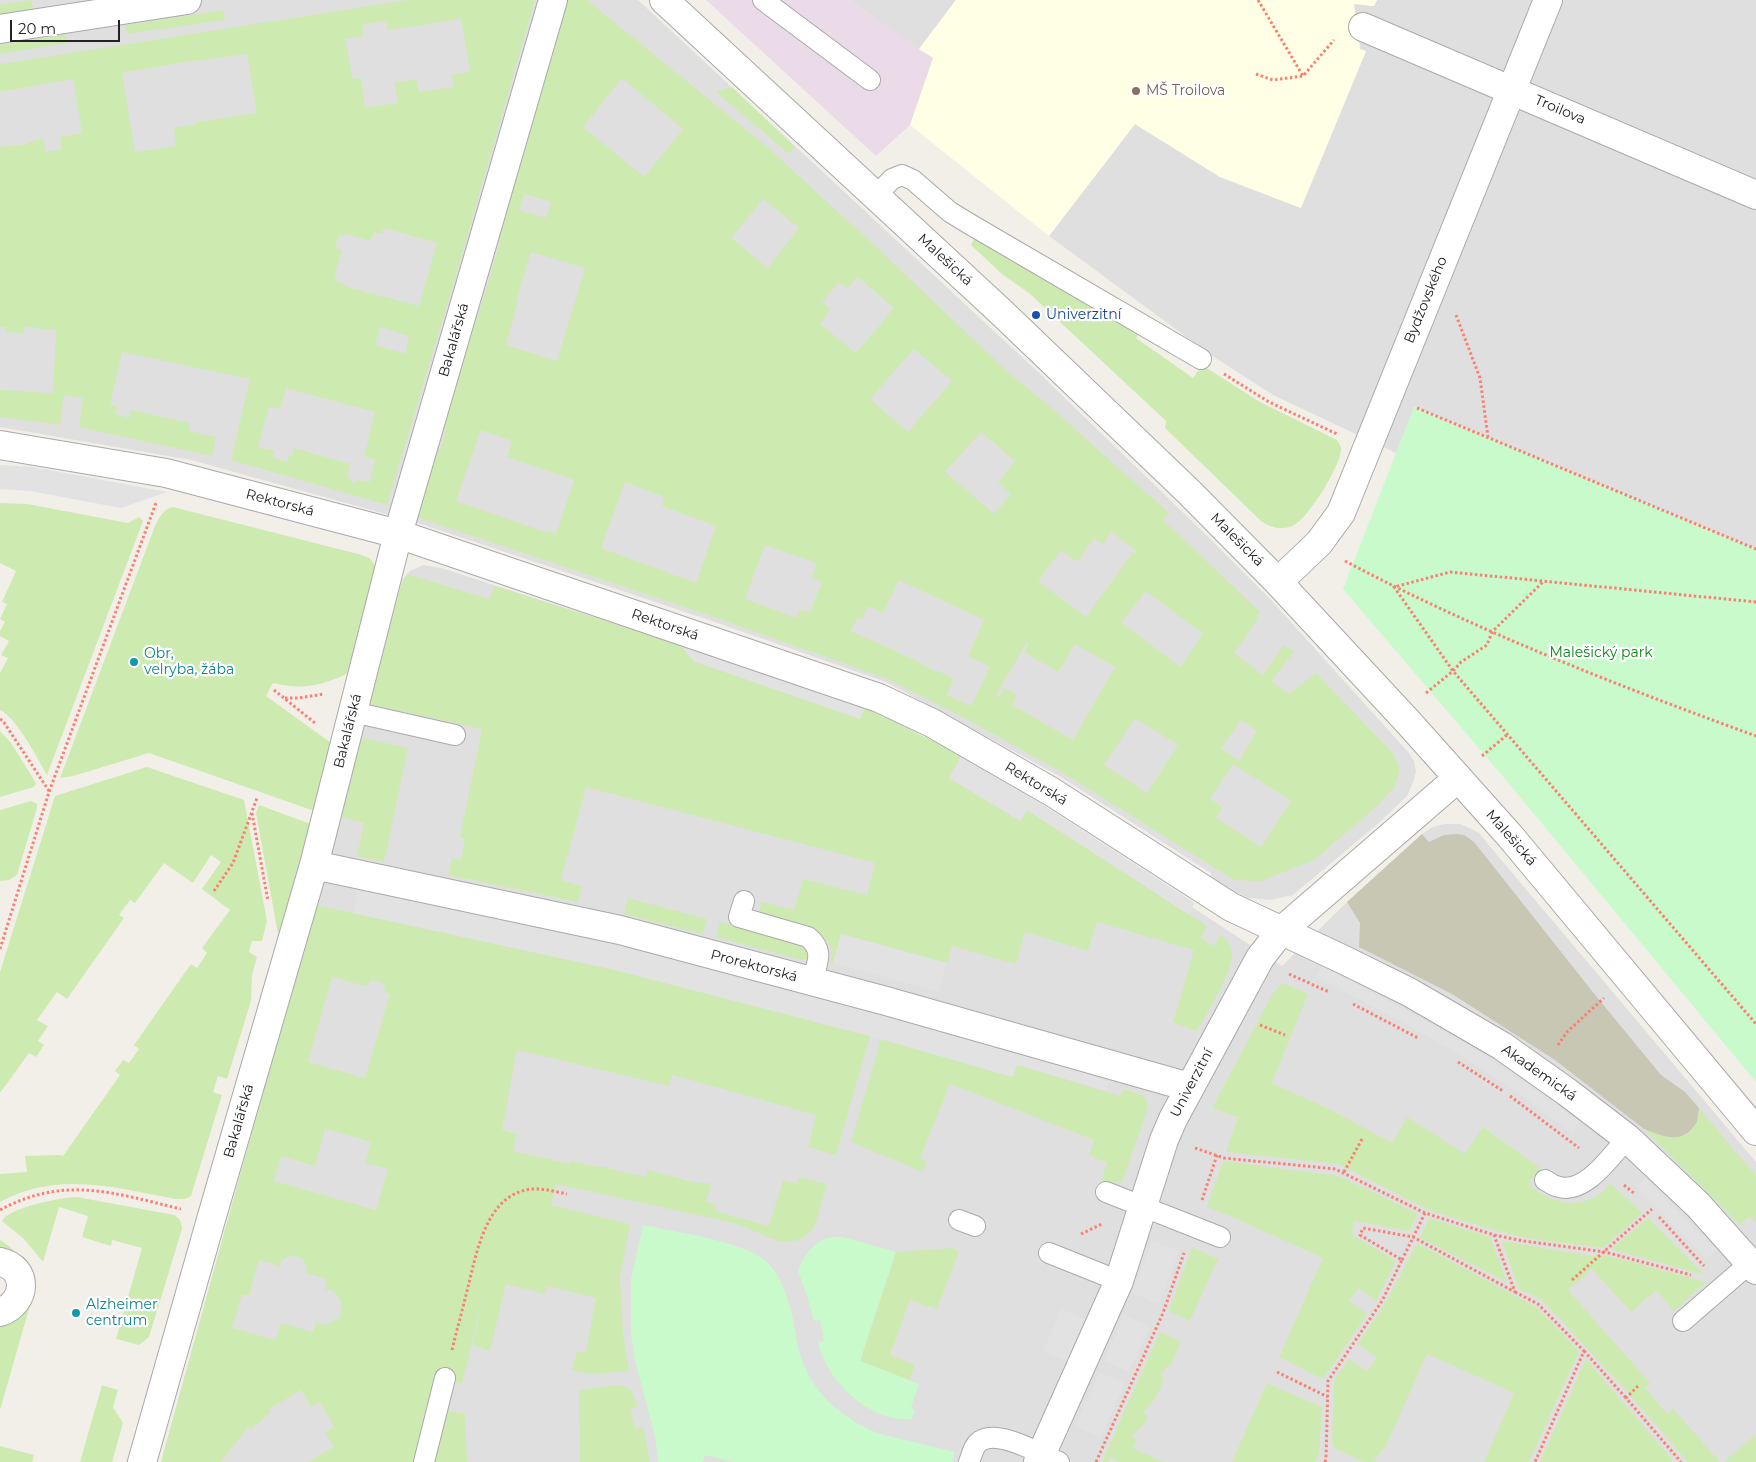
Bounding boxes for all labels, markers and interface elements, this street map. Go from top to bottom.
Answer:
scale bar [12,10,122,42]
text: 20 m [18,19,56,38]
place label: MŠ Troilova [1146,83,1225,99]
marker: MŠ Troilova [1130,85,1142,97]
street label: Troilova [1532,92,1588,128]
street label: Malešická [914,230,976,290]
street label: Bydžovského [1401,254,1451,346]
street label: Bakalářská [435,301,473,379]
place label: Univerzitní [1046,307,1121,323]
marker: Univerzitní [1030,309,1042,321]
street label: Rektorská [244,486,316,520]
street label: Malešická [1207,510,1267,570]
street label: Rektorská [629,606,701,644]
park label: Malešický park [1549,645,1653,661]
place label: Obr, velryba, žába [144,646,234,679]
marker: Obr, velryba, žába [128,656,140,668]
street label: Bakalářská [331,692,365,770]
street label: Rektorská [1002,759,1070,809]
street label: Malešická [1482,807,1540,869]
street label: Prorektorská [709,946,799,986]
street label: Akademická [1498,1041,1580,1105]
street label: Univerzitní [1167,1046,1217,1120]
street label: Bakalářská [220,1082,258,1160]
place label: Alzheimer centrum [86,1297,158,1330]
marker: Alzheimer centrum [70,1307,82,1319]

